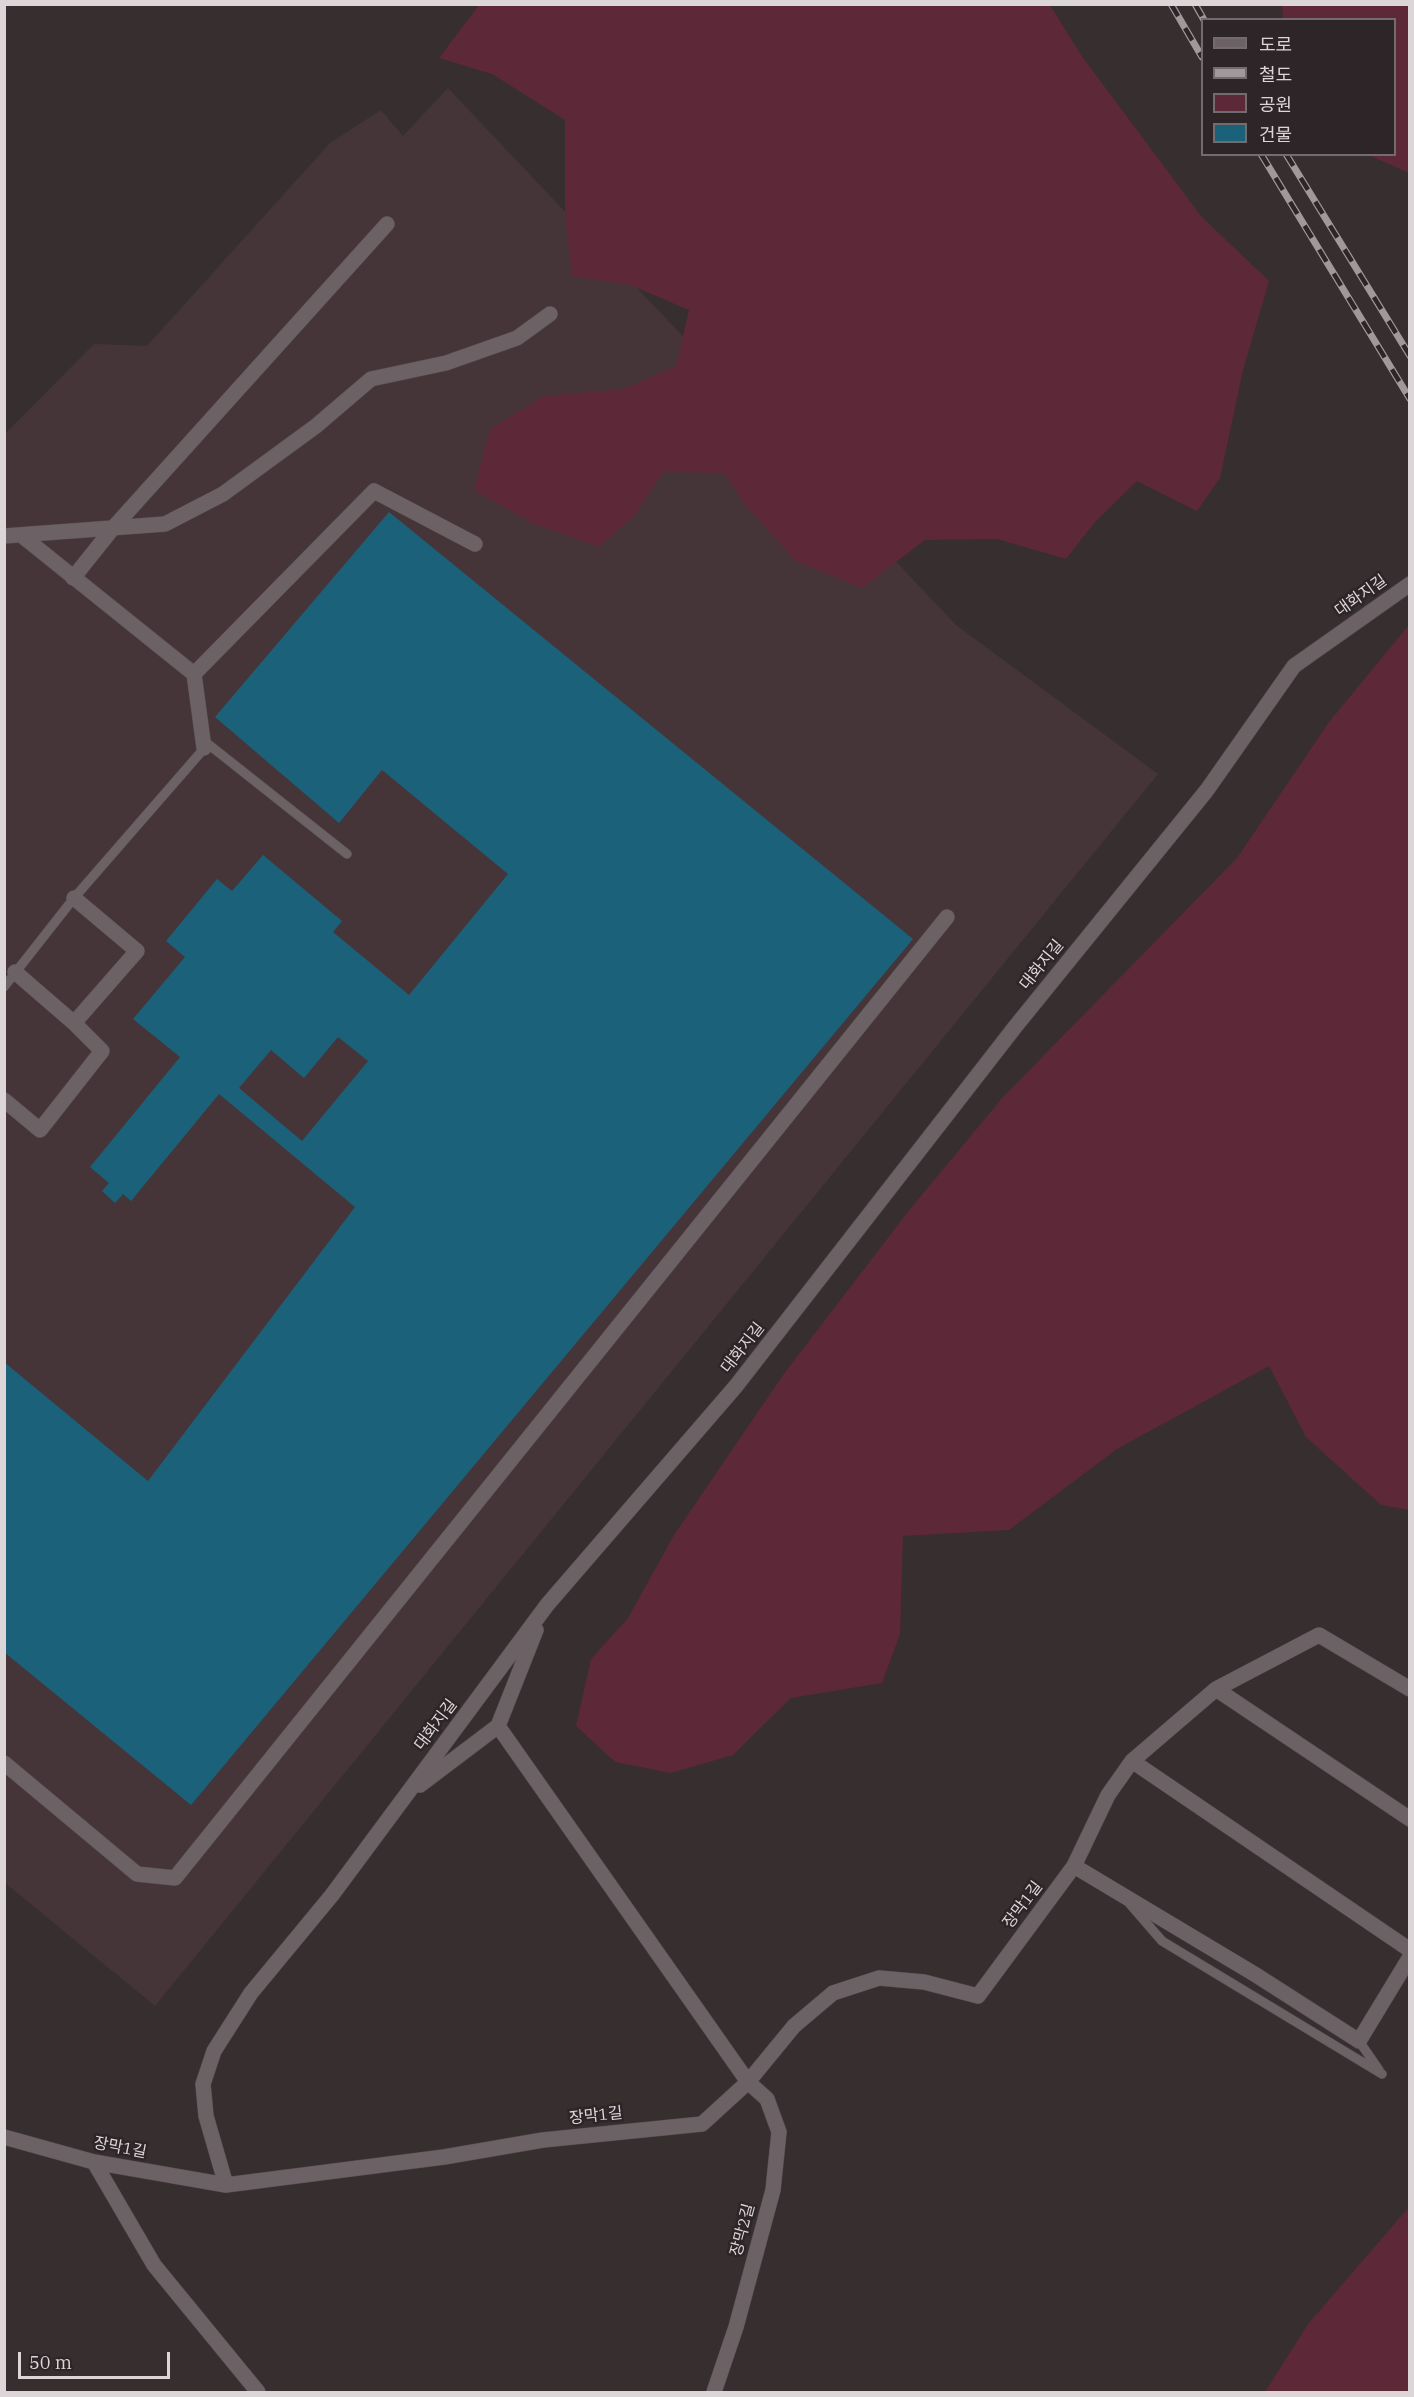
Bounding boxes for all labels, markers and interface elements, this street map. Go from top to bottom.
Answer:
legend [1201,18,1396,156]
text: 도로 [1259,33,1292,56]
text: 철도 [1259,63,1292,86]
text: 공원 [1259,93,1292,116]
text: 건물 [1259,123,1292,146]
street label: 대화지길 [1331,571,1391,621]
street label: 대화지길 [1016,936,1068,994]
street label: 대화지길 [717,1319,769,1377]
street label: 대화지길 [411,1696,461,1754]
street label: 장막1길 [999,1878,1047,1932]
street label: 장막1길 [568,2104,624,2128]
street label: 장막1길 [92,2133,148,2163]
street label: 장막2길 [727,2202,759,2258]
scale bar [21,2340,172,2378]
text: 50 m [29,2351,72,2374]

